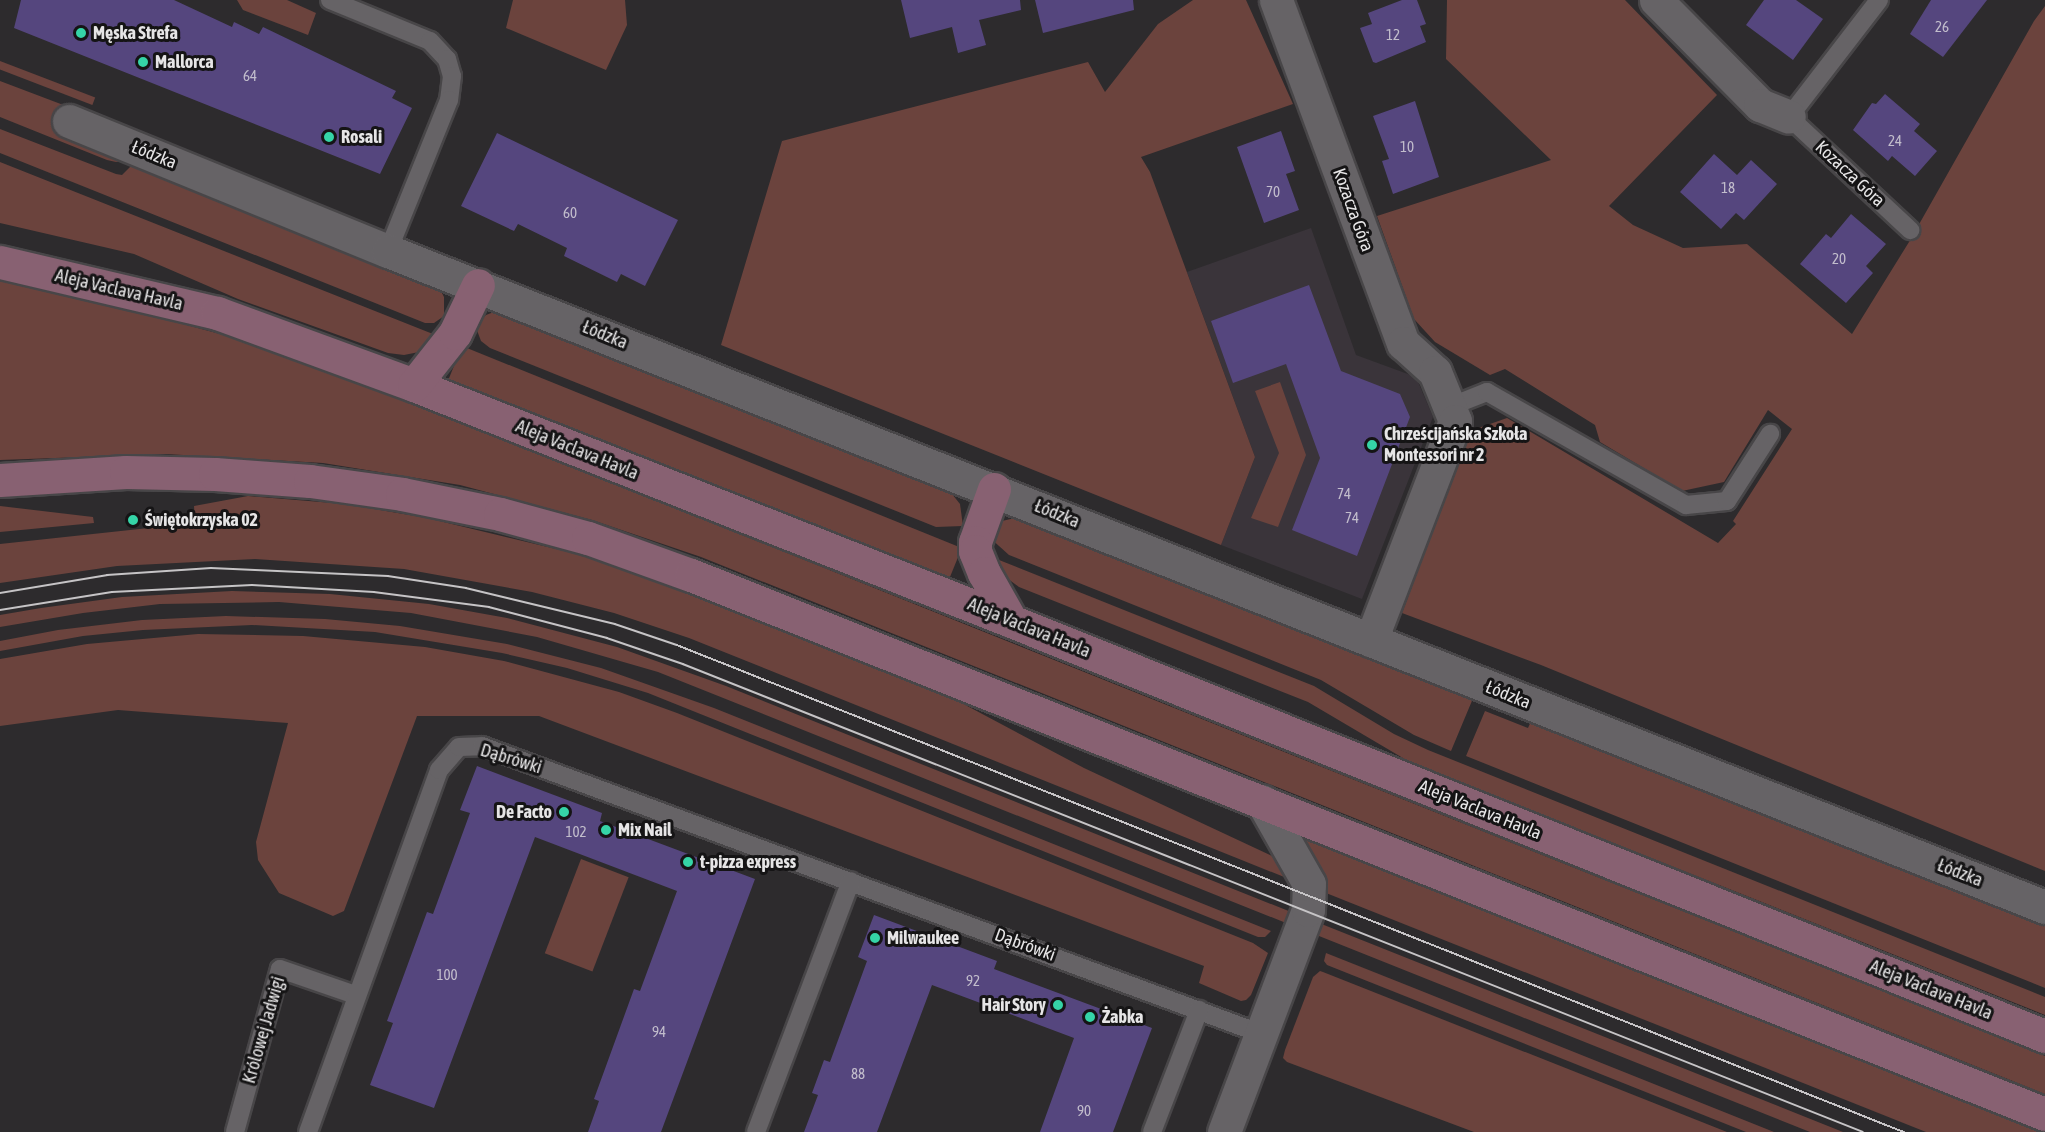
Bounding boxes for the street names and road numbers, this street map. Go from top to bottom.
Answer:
street label: Łódzka [128,136,180,174]
street label: Kozacza Góra [1811,136,1889,212]
street label: Kozacza Góra [1328,165,1378,255]
street label: Aleja Vaclava Havla [53,265,185,315]
street label: Łódzka [579,316,631,354]
street label: Aleja Vaclava Havla [512,416,642,484]
street label: Łódzka [1031,495,1083,533]
street label: Aleja Vaclava Havla [964,594,1094,662]
street label: Łódzka [1482,676,1534,714]
street label: Dąbrówki [478,739,544,779]
street label: Aleja Vaclava Havla [1415,776,1545,844]
street label: Łódzka [1934,855,1986,891]
street label: Dąbrówki [992,924,1058,966]
street label: Aleja Vaclava Havla [1866,956,1996,1024]
street label: Królowej Jadwigi [238,974,290,1086]

